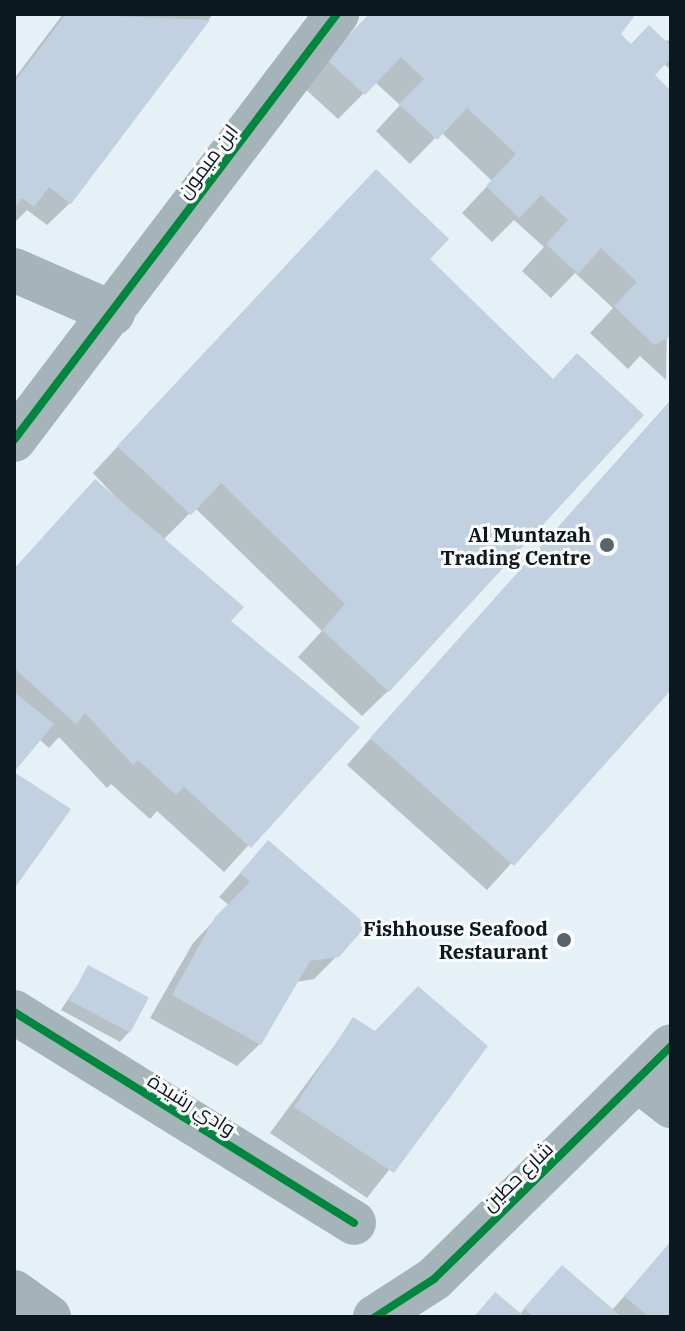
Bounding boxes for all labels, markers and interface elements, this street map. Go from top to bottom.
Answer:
street label: ابن ميمون [171,119,243,203]
place label: Al Muntazah Trading Centre [441,522,591,569]
marker: Al Muntazah Trading Centre [598,536,616,554]
place label: Fishhouse Seafood Restaurant [363,916,548,963]
marker: Fishhouse Seafood Restaurant [555,931,573,949]
street label: وادي رشيدة [144,1068,240,1140]
street label: شارع حطين [477,1136,557,1216]

